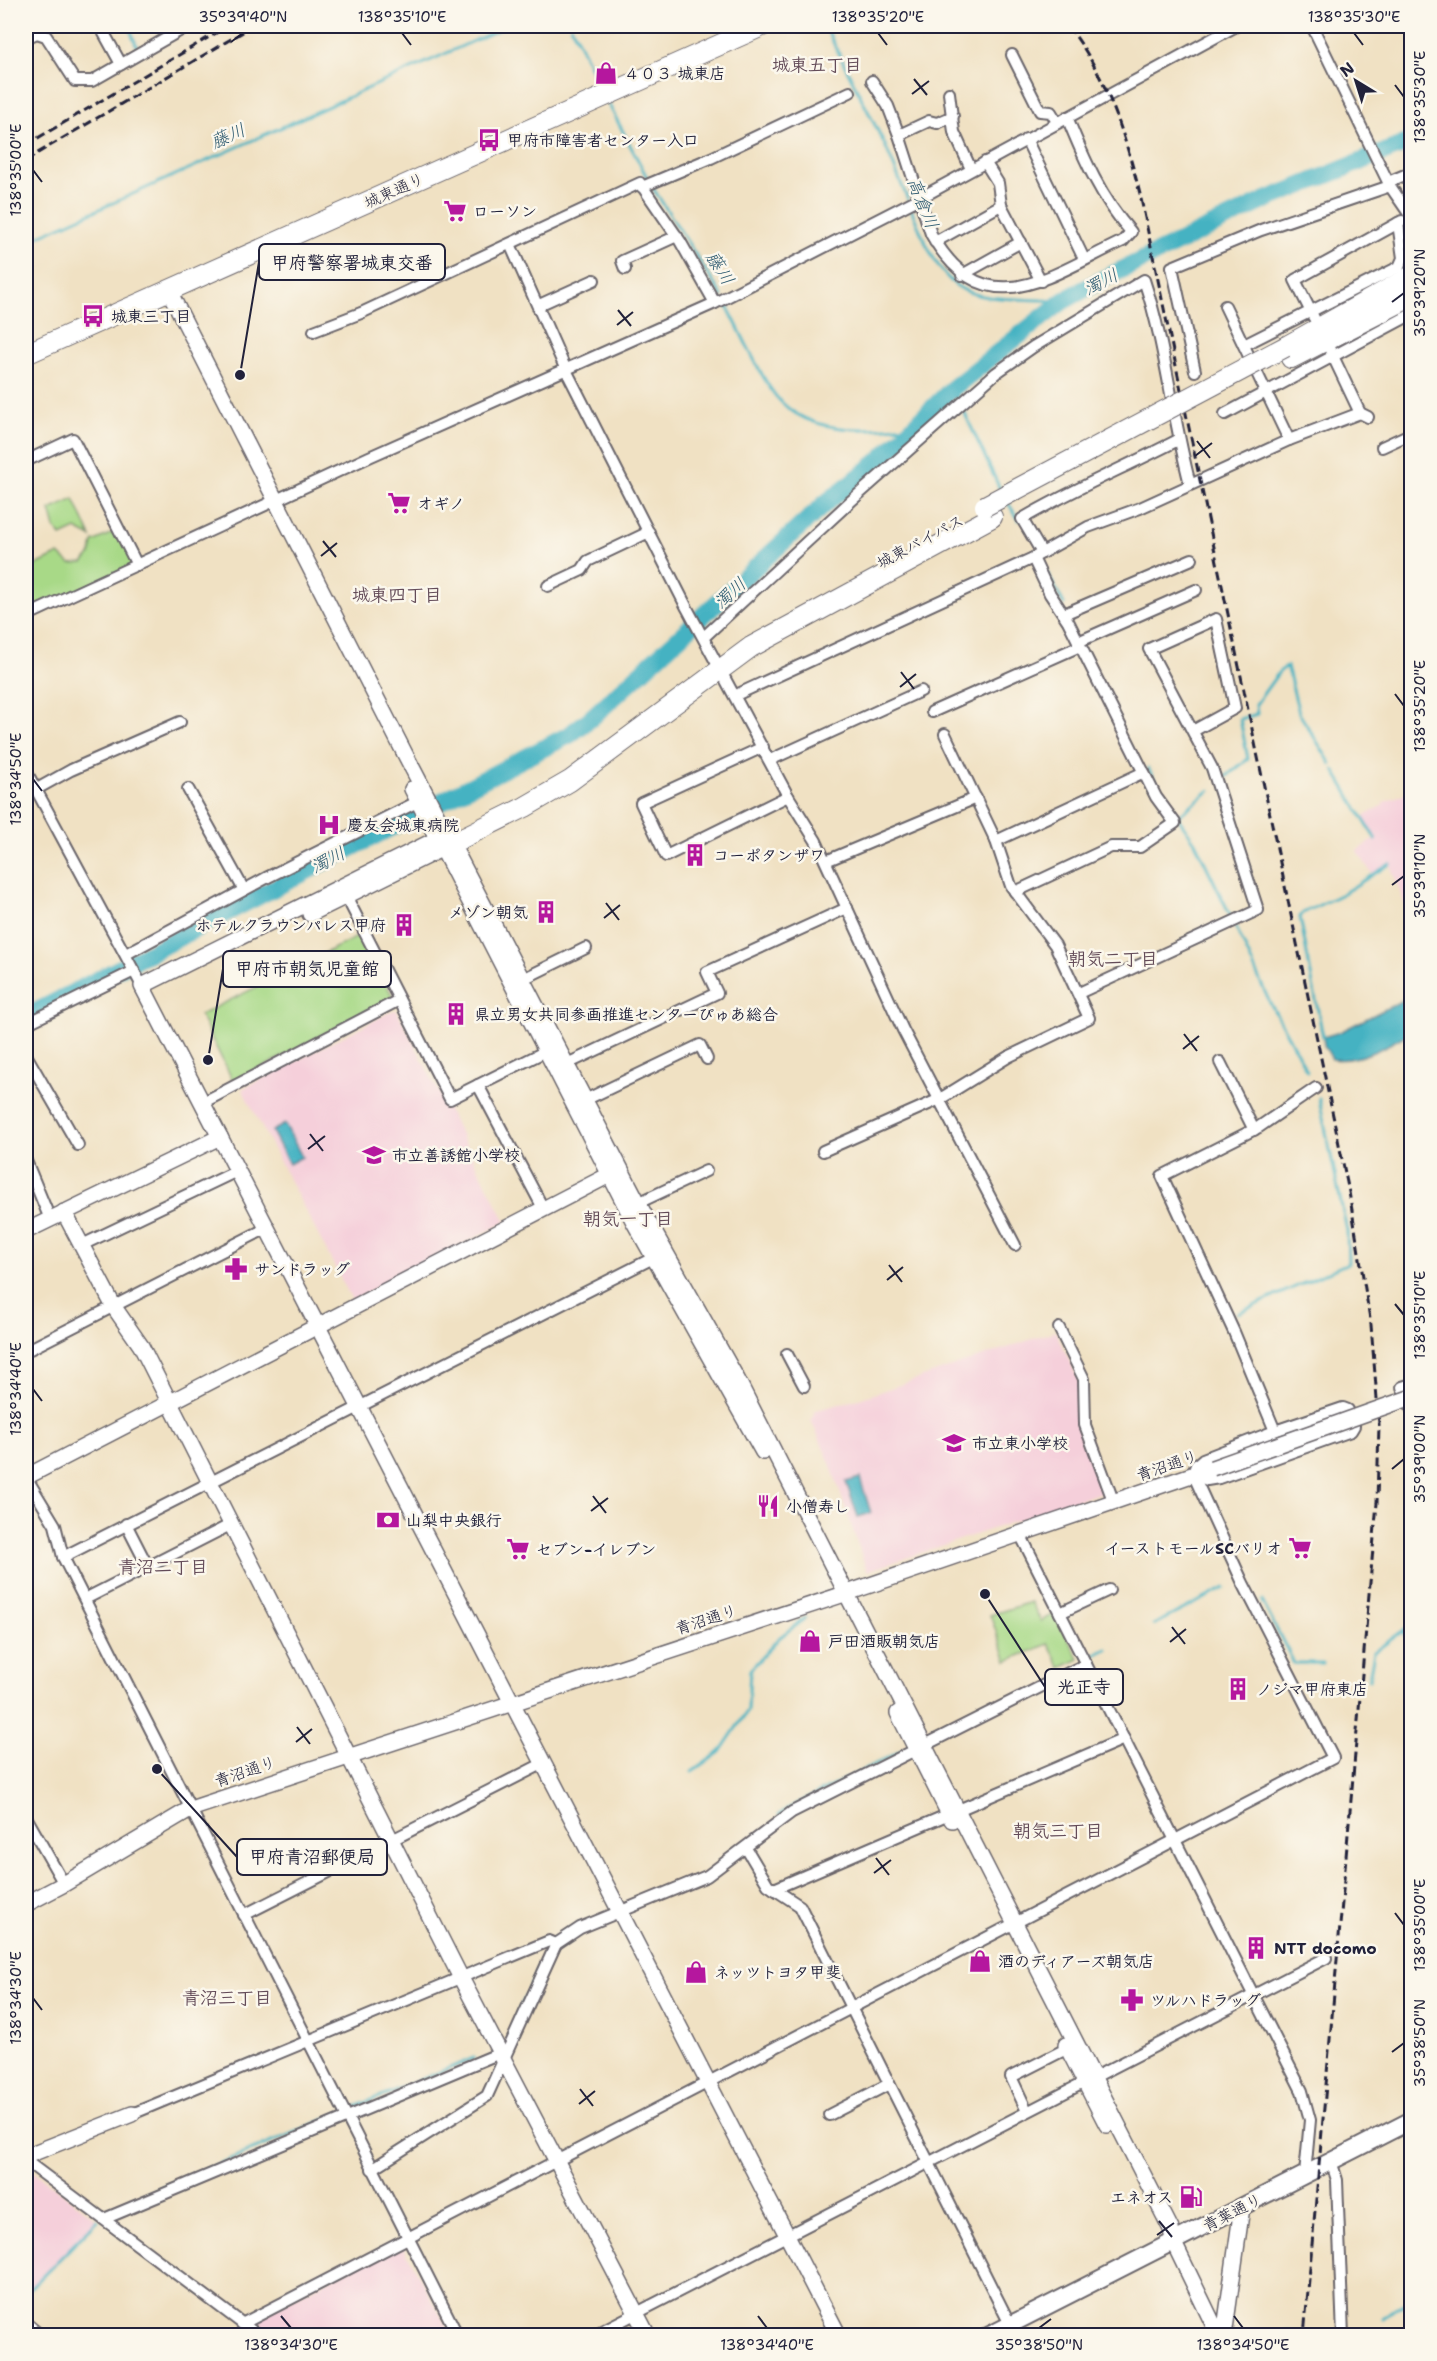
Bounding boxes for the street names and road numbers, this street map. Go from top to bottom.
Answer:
street label: 城東通り [361,168,428,213]
street label: 城東バイパス [873,510,967,573]
street label: 青沼通り [1133,1445,1201,1486]
street label: 青沼通り [672,1600,740,1639]
street label: 青沼通り [211,1751,279,1792]
street label: 青葉通り [1199,2189,1266,2236]

